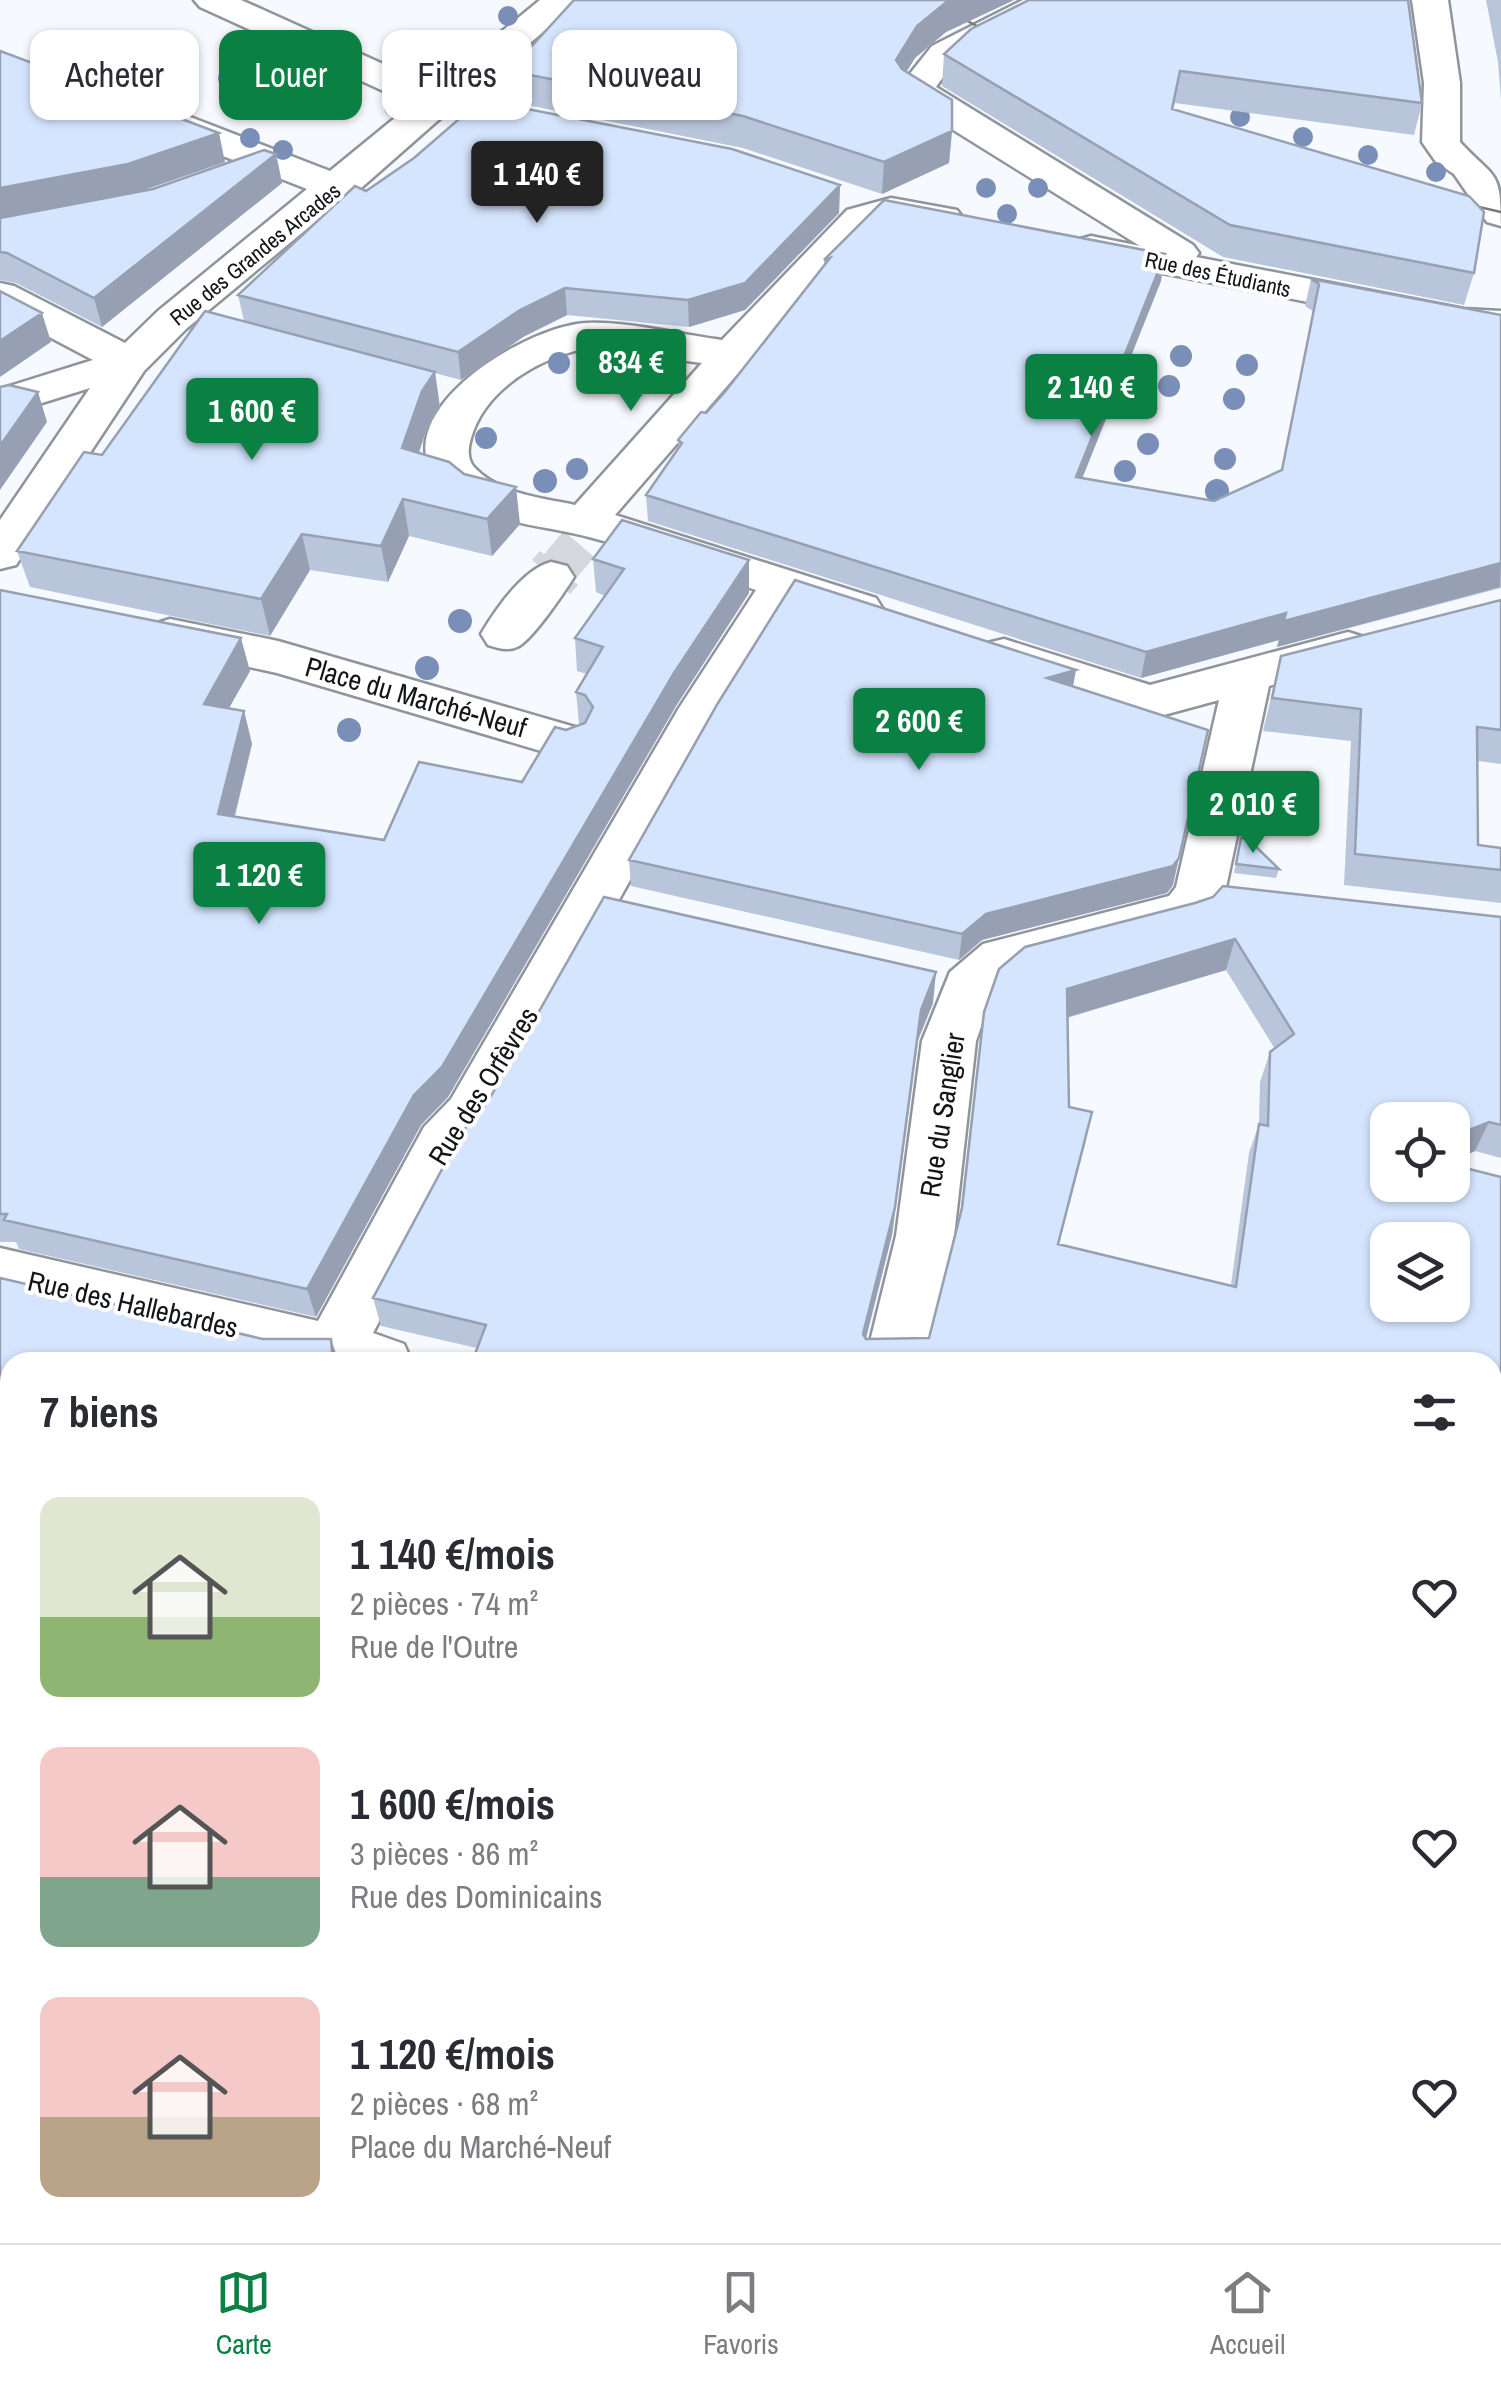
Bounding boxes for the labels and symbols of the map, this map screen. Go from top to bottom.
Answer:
pin: 1 140 € [445,141,629,226]
street label: Rue des Grandes Arcades [163,176,347,332]
street label: Rue des Étudiants [1142,244,1294,304]
pin: 834 € [561,329,701,414]
pin: 2 140 € [999,354,1183,439]
pin: 1 600 € [160,378,344,463]
street label: Place du Marché-Neuf [301,647,532,747]
pin: 2 600 € [827,688,1011,773]
pin: 2 010 € [1161,771,1345,856]
pin: 1 120 € [167,842,351,927]
street label: Rue des Orfèvres [419,1000,547,1172]
street label: Rue du Sanglier [910,1030,974,1200]
street label: Rue des Hallebardes [24,1261,242,1347]

